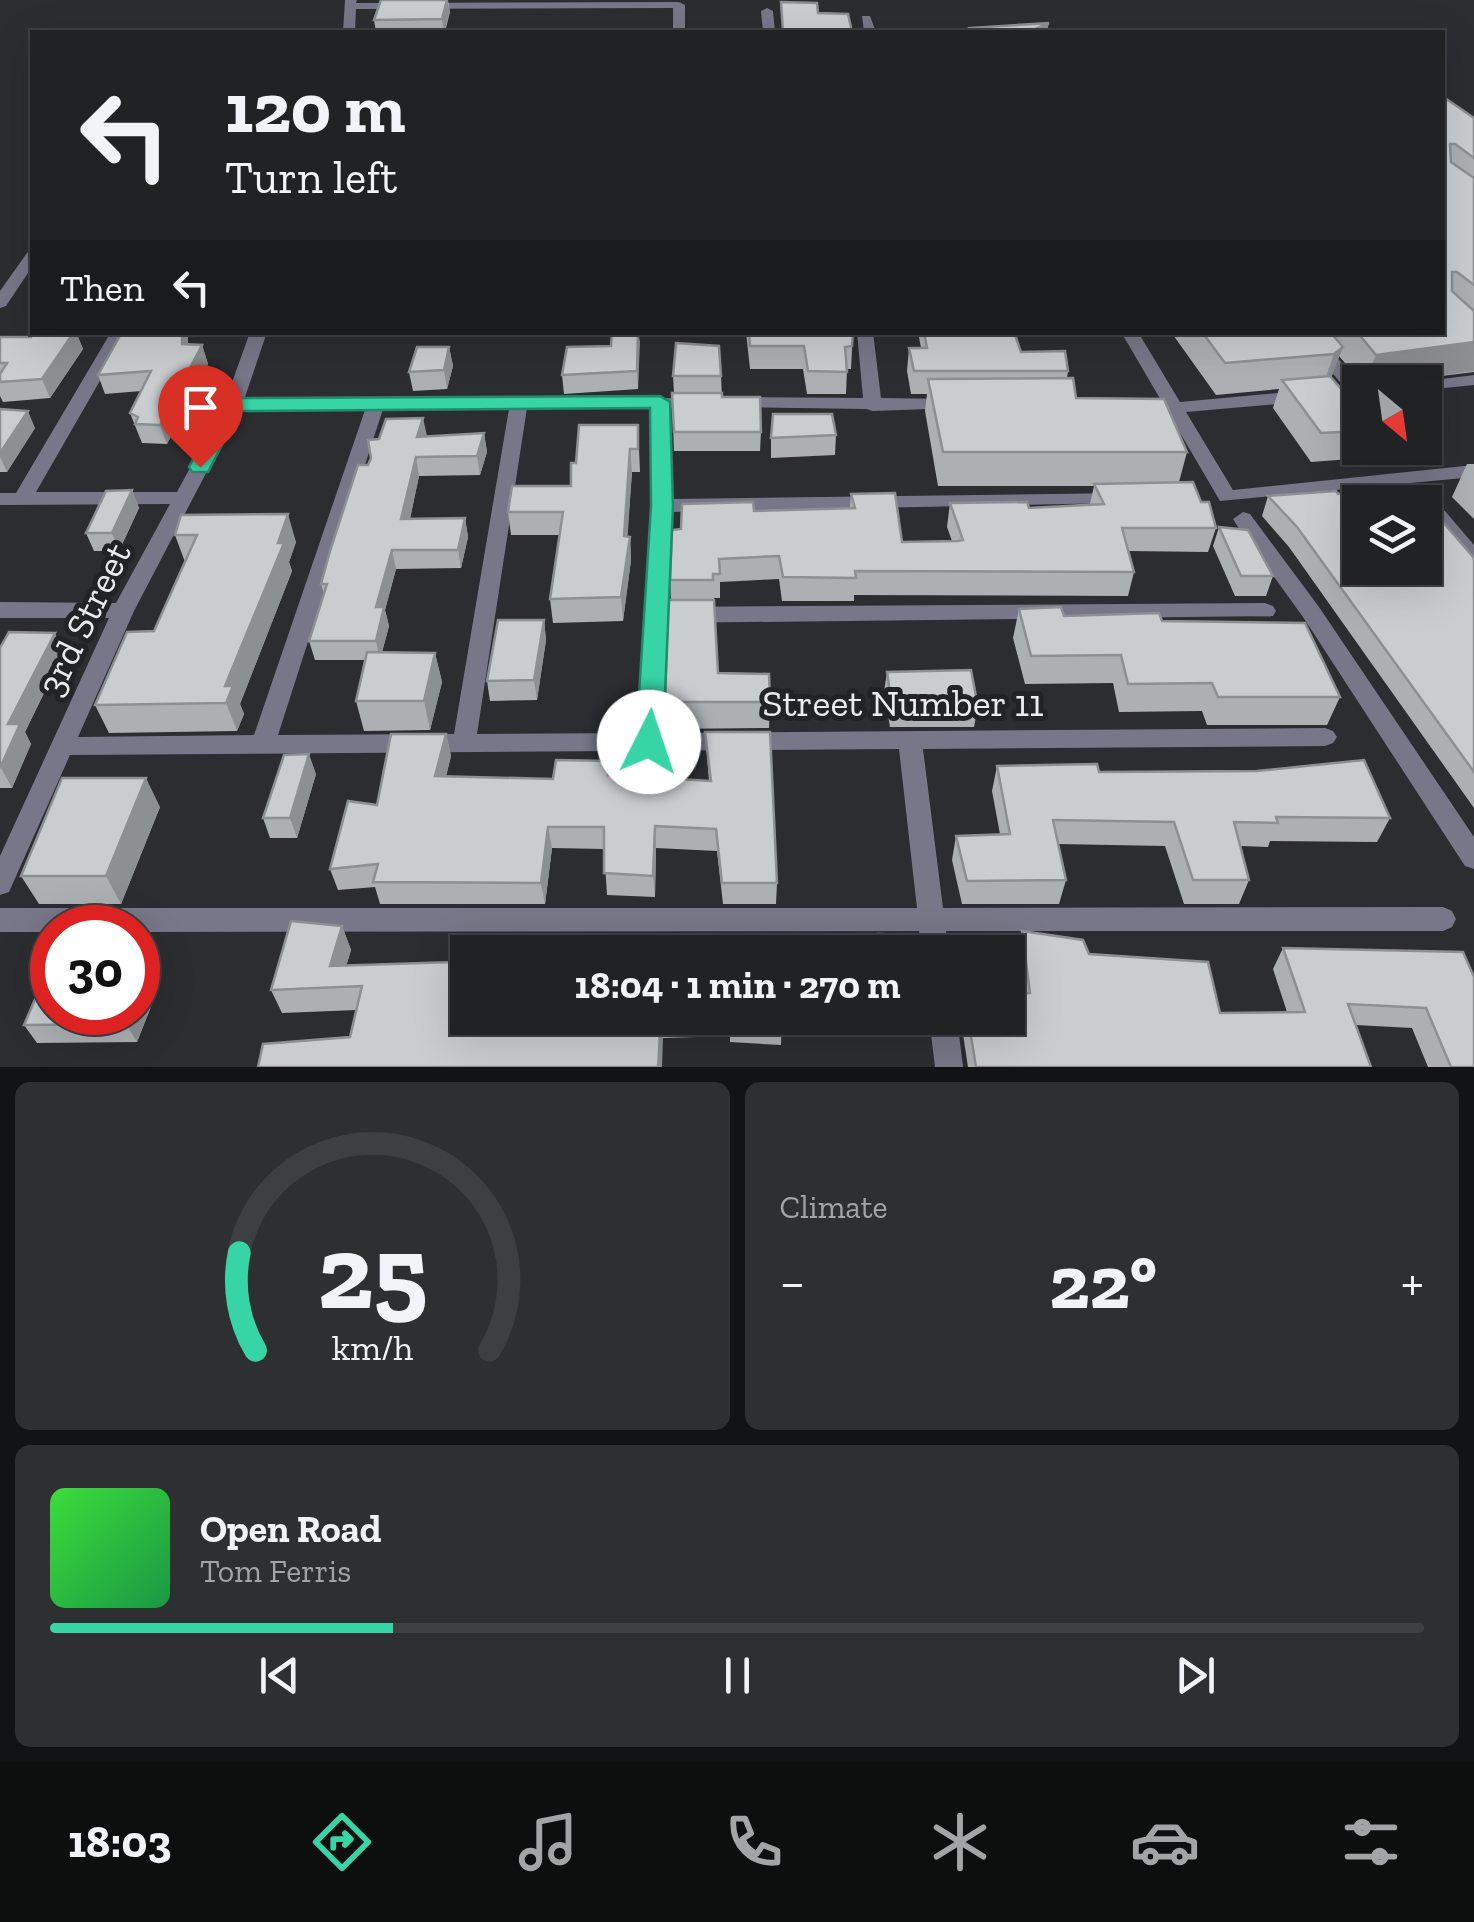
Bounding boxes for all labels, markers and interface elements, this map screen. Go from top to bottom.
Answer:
text: 120 m [225,66,406,150]
icon: left [60,70,190,200]
text: Turn left [225,151,397,205]
icon: left [164,260,219,315]
text: Then [60,265,144,311]
pin [158,365,243,468]
north arrow [1342,365,1442,465]
map controls [1342,365,1442,585]
icon: arrive [173,380,228,435]
button: layers [1342,485,1442,585]
street label: 3rd Street [27,535,141,703]
street label: Street Number 11 [762,680,1044,726]
position arrow [597,690,701,794]
speed limit sign: 30 [30,905,160,1035]
text: 18:04 · 1 min · 270 m [575,962,900,1008]
text: Climate [780,1188,888,1226]
text: 25 [317,1210,427,1335]
text: 22° [1049,1237,1157,1327]
text: − [780,1249,805,1315]
text: + [1401,1249,1424,1315]
text: km/h [331,1326,413,1369]
text: Open Road [200,1506,382,1552]
text: Tom Ferris [200,1552,351,1590]
icon: previous [252,1648,307,1703]
icon: pause [710,1648,765,1703]
icon: next [1168,1648,1223,1703]
icon: directions [307,1807,377,1877]
icon: music [513,1807,583,1877]
icon: phone [719,1807,789,1877]
icon: climate [925,1807,995,1877]
icon: car [1130,1807,1200,1877]
icon: filters [1336,1807,1406,1877]
text: 18:03 [68,1815,171,1869]

